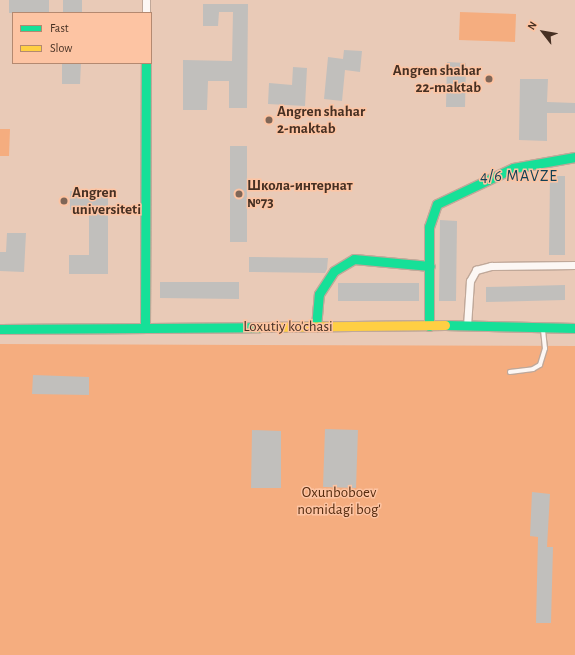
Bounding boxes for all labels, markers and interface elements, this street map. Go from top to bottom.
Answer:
legend [12,12,152,64]
north arrow [523,12,563,52]
text: N [526,19,539,32]
text: Fast [50,22,69,34]
text: Slow [50,42,72,54]
place label: Angren shahar 22-maktab [393,61,481,96]
marker: Angren shahar 22-maktab [484,74,494,84]
place label: Angren shahar 2-maktab [277,102,365,137]
marker: Angren shahar 2-maktab [264,115,274,125]
district label: 4/6 MAVZE [480,166,558,186]
place label: Школа-интернат №73 [247,176,353,211]
place label: Angren universiteti [72,183,141,218]
marker: Школа-интернат №73 [234,189,244,199]
marker: Angren universiteti [59,196,69,206]
street label: Loxutiy ko'chasi [243,318,333,336]
park label: Oxunboboev nomidagi bog' [297,483,381,518]

